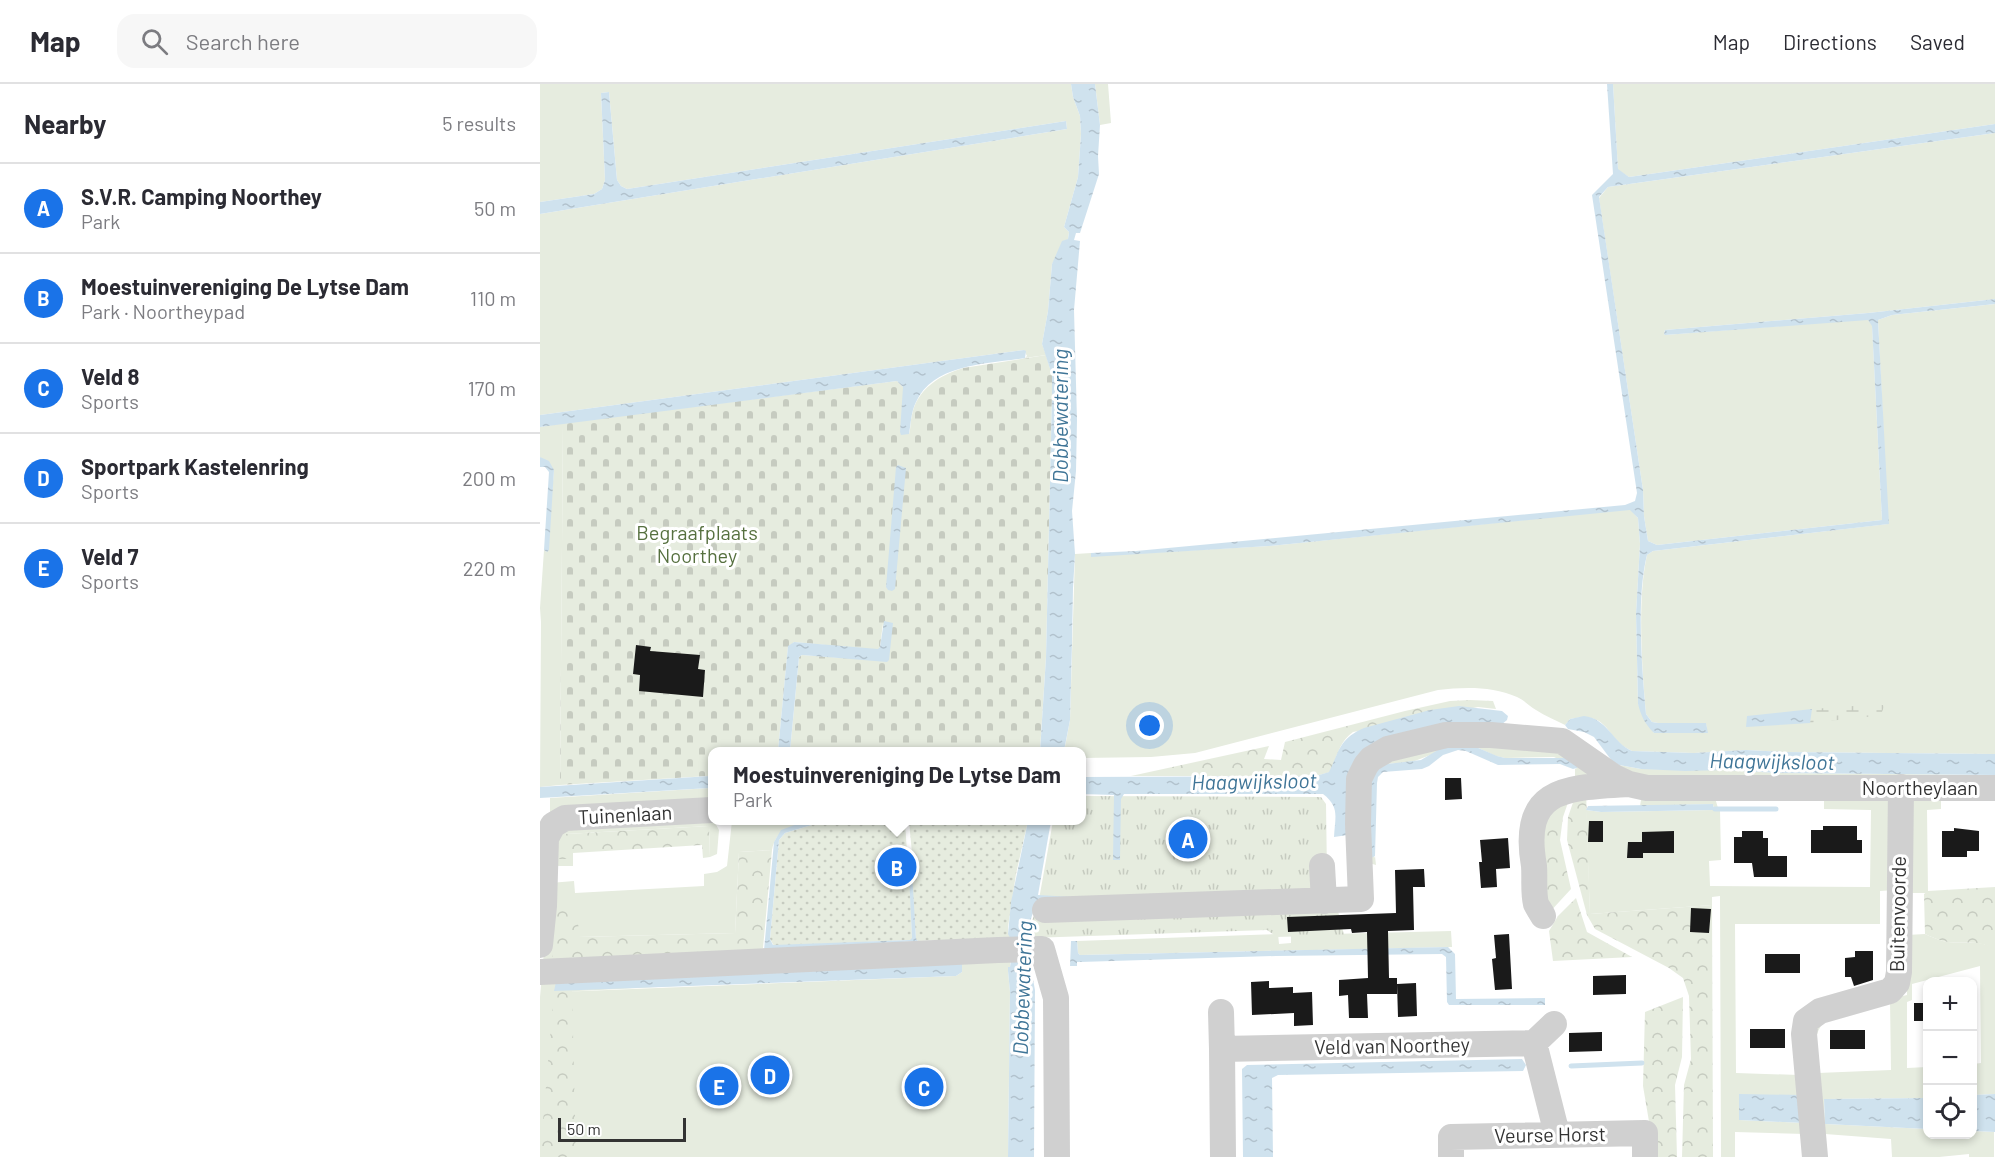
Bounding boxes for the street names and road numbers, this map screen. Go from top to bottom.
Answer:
street label: Noortheylaan [1862,775,1978,799]
street label: Tuinenlaan [577,800,673,828]
street label: Buitenvoorde [1884,856,1910,972]
street label: Veld van Noorthey [1314,1032,1470,1058]
street label: Veurse Horst [1494,1121,1606,1147]

